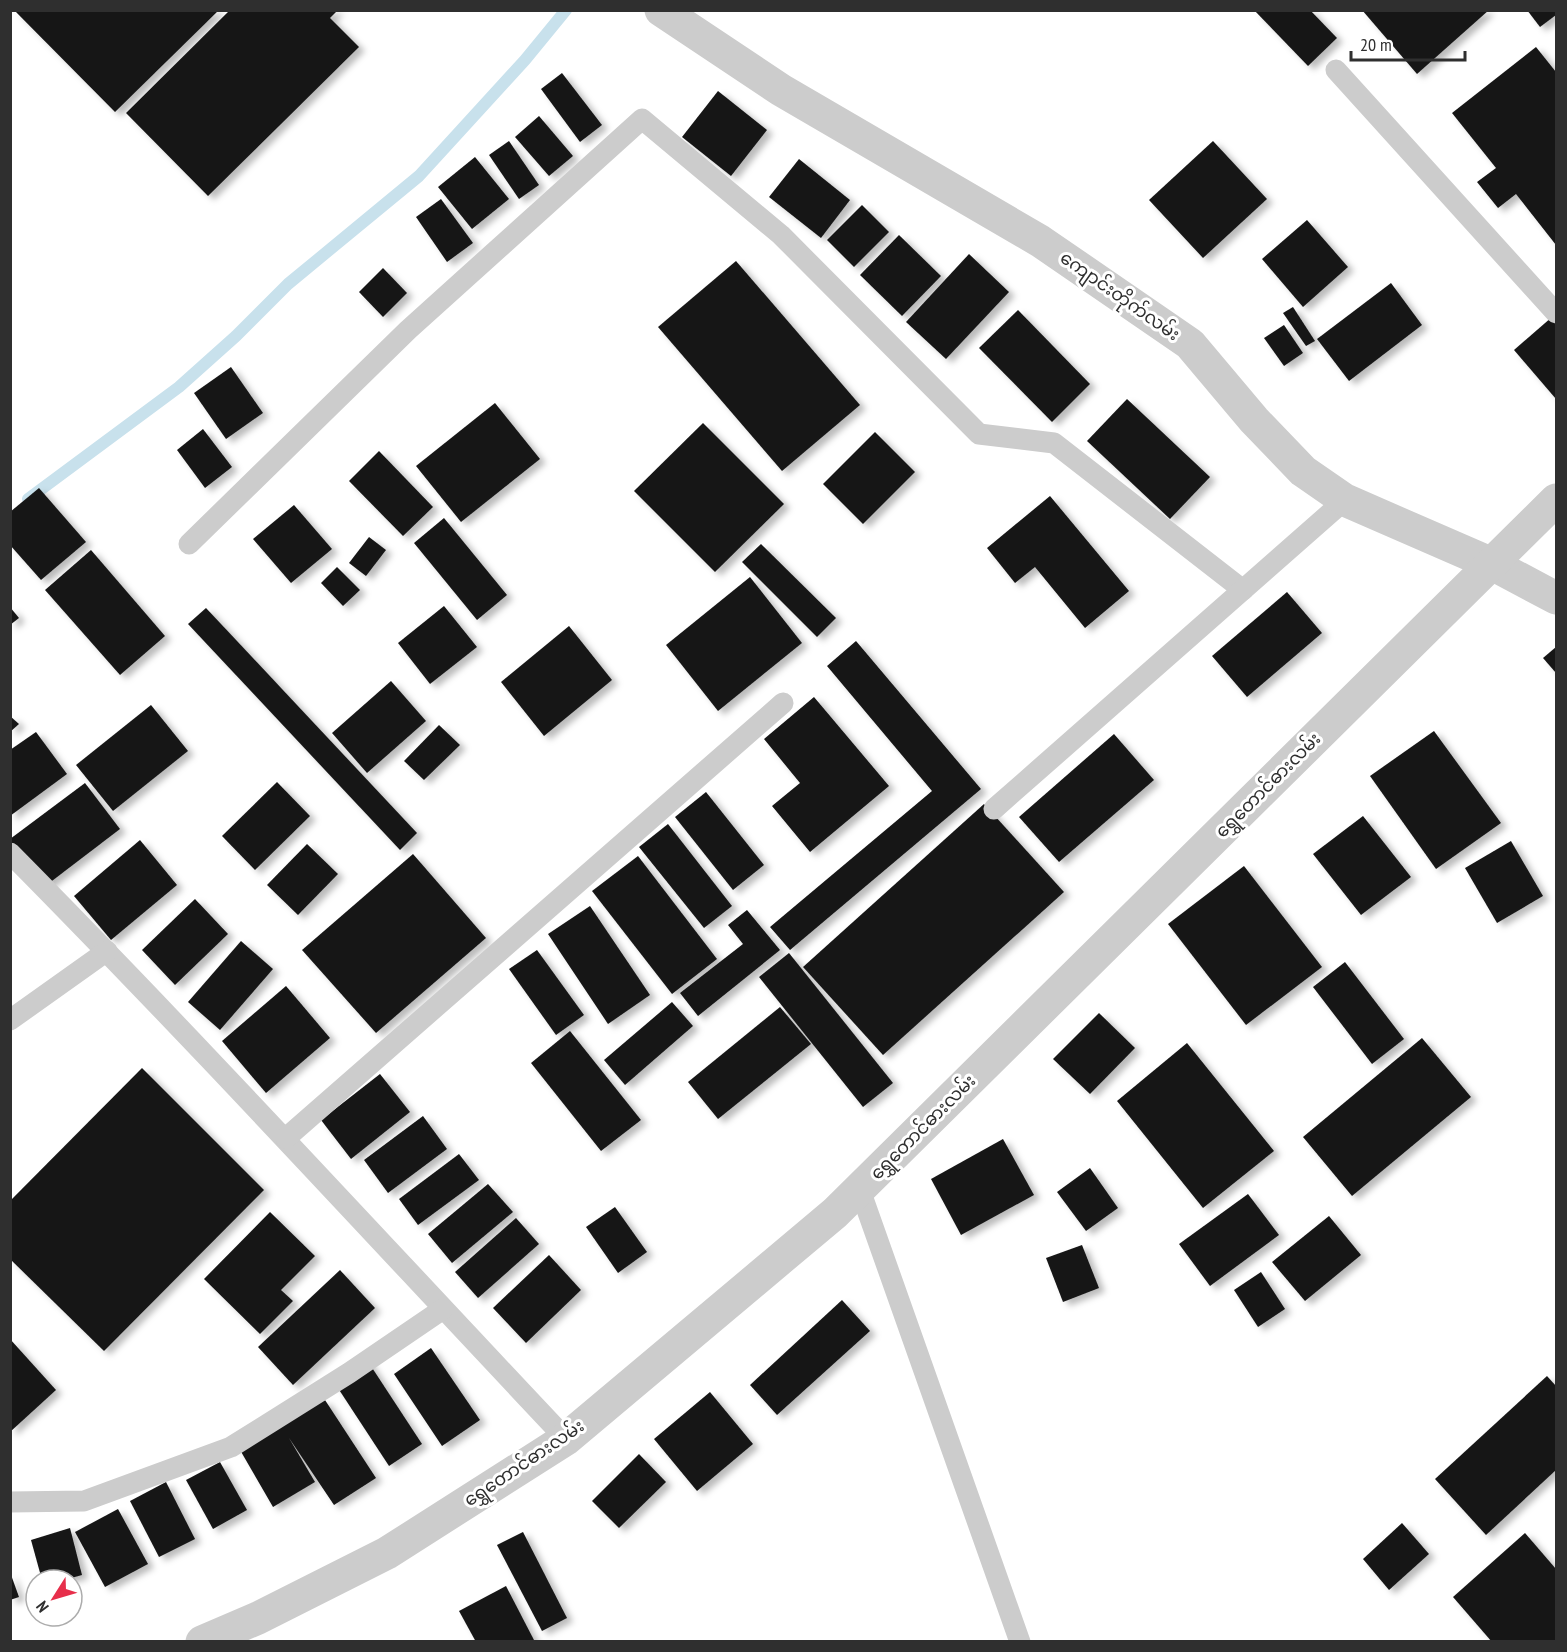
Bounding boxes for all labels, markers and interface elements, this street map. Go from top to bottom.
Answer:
scale bar [1351,24,1465,62]
text: 20 m [1360,33,1392,56]
street label: ကျောင်းတိုက်လမ်း [1054,244,1186,349]
street label: ရွှေတောင်ဓားလမ်း [1209,726,1328,845]
street label: ရွှေတောင်ဓားလမ်း [864,1068,983,1187]
street label: ရွှေတောင်ဓားလမ်း [459,1413,590,1515]
north arrow [24,1568,84,1628]
text: N [31,1598,53,1616]

